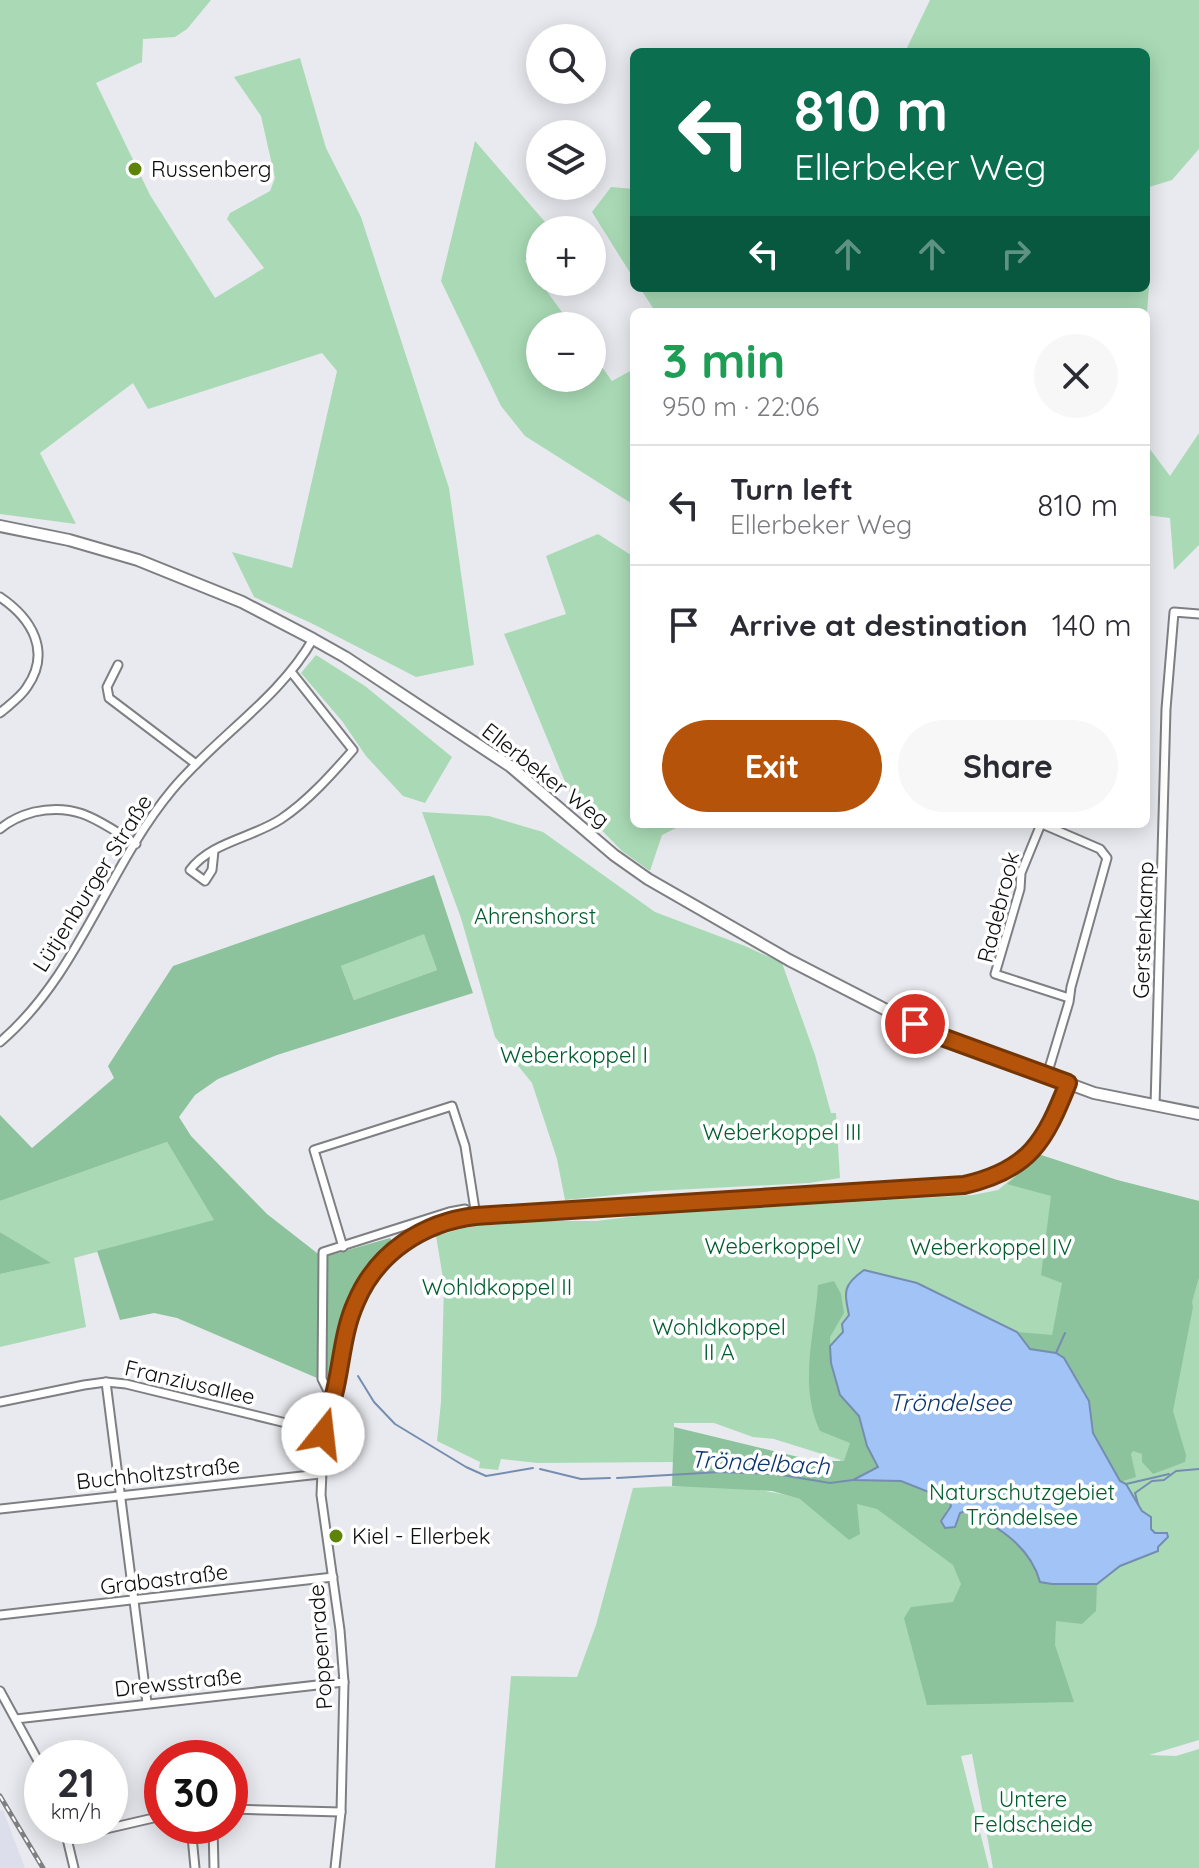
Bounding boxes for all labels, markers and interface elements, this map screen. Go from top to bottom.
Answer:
map controls [526,24,606,392]
button: search [526,24,606,104]
text: 810 m [794,75,948,145]
icon: left [662,80,766,184]
button: layers [526,120,606,200]
text: Ellerbeker Weg [794,144,1046,189]
place label: Russenberg [151,155,271,183]
marker: Russenberg [126,160,144,178]
button: + [526,216,606,296]
icon: left [742,232,786,276]
icon: ahead [826,232,870,276]
icon: ahead [910,232,954,276]
icon: right [994,232,1038,276]
button: − [526,312,606,392]
text: 3 min [662,330,785,390]
button: close [1034,334,1118,418]
text: 950 m · 22:06 [662,390,819,423]
text: Turn left [730,470,853,508]
icon: left [662,483,706,527]
text: 810 m [1037,486,1118,524]
text: Ellerbeker Weg [730,508,912,541]
icon: arrive [662,603,706,647]
text: Arrive at destination [730,606,1028,644]
text: 140 m [1052,606,1132,644]
street label: Ellerbeker Weg [477,716,615,834]
button: Exit [662,720,882,812]
button: Share [898,720,1118,812]
street label: Lütjenburger Straße [26,789,158,977]
street label: Radebrook [971,849,1025,965]
street label: Gerstenkamp [1127,861,1159,999]
park label: Ahrenshorst [474,902,596,930]
pin [881,990,949,1058]
icon: arrive [893,1002,937,1046]
park label: Weberkoppel I [500,1041,648,1069]
park label: Weberkoppel III [703,1118,861,1146]
park label: Weberkoppel V [705,1232,861,1260]
park label: Weberkoppel IV [910,1233,1072,1261]
park label: Wohldkoppel II [422,1273,572,1301]
park label: Wohldkoppel II A [652,1313,786,1366]
street label: Franziusallee [122,1353,258,1411]
water label: Tröndelsee [889,1387,1013,1417]
position arrow [281,1392,365,1476]
water label: Tröndelbach [690,1443,831,1481]
street label: Buchholtzstraße [75,1450,241,1496]
park label: Naturschutzgebiet Tröndelsee [929,1478,1115,1531]
place label: Kiel - Ellerbek [352,1522,490,1550]
marker: Kiel - Ellerbek [327,1527,345,1545]
street label: Grabastraße [98,1557,230,1601]
street label: Poppenrade [302,1584,338,1710]
street label: Drewsstraße [113,1661,243,1703]
speed limit sign: 30 [144,1740,248,1844]
text: 21 [57,1757,95,1807]
park label: Untere Feldscheide [973,1785,1093,1838]
text: km/h [51,1799,101,1824]

